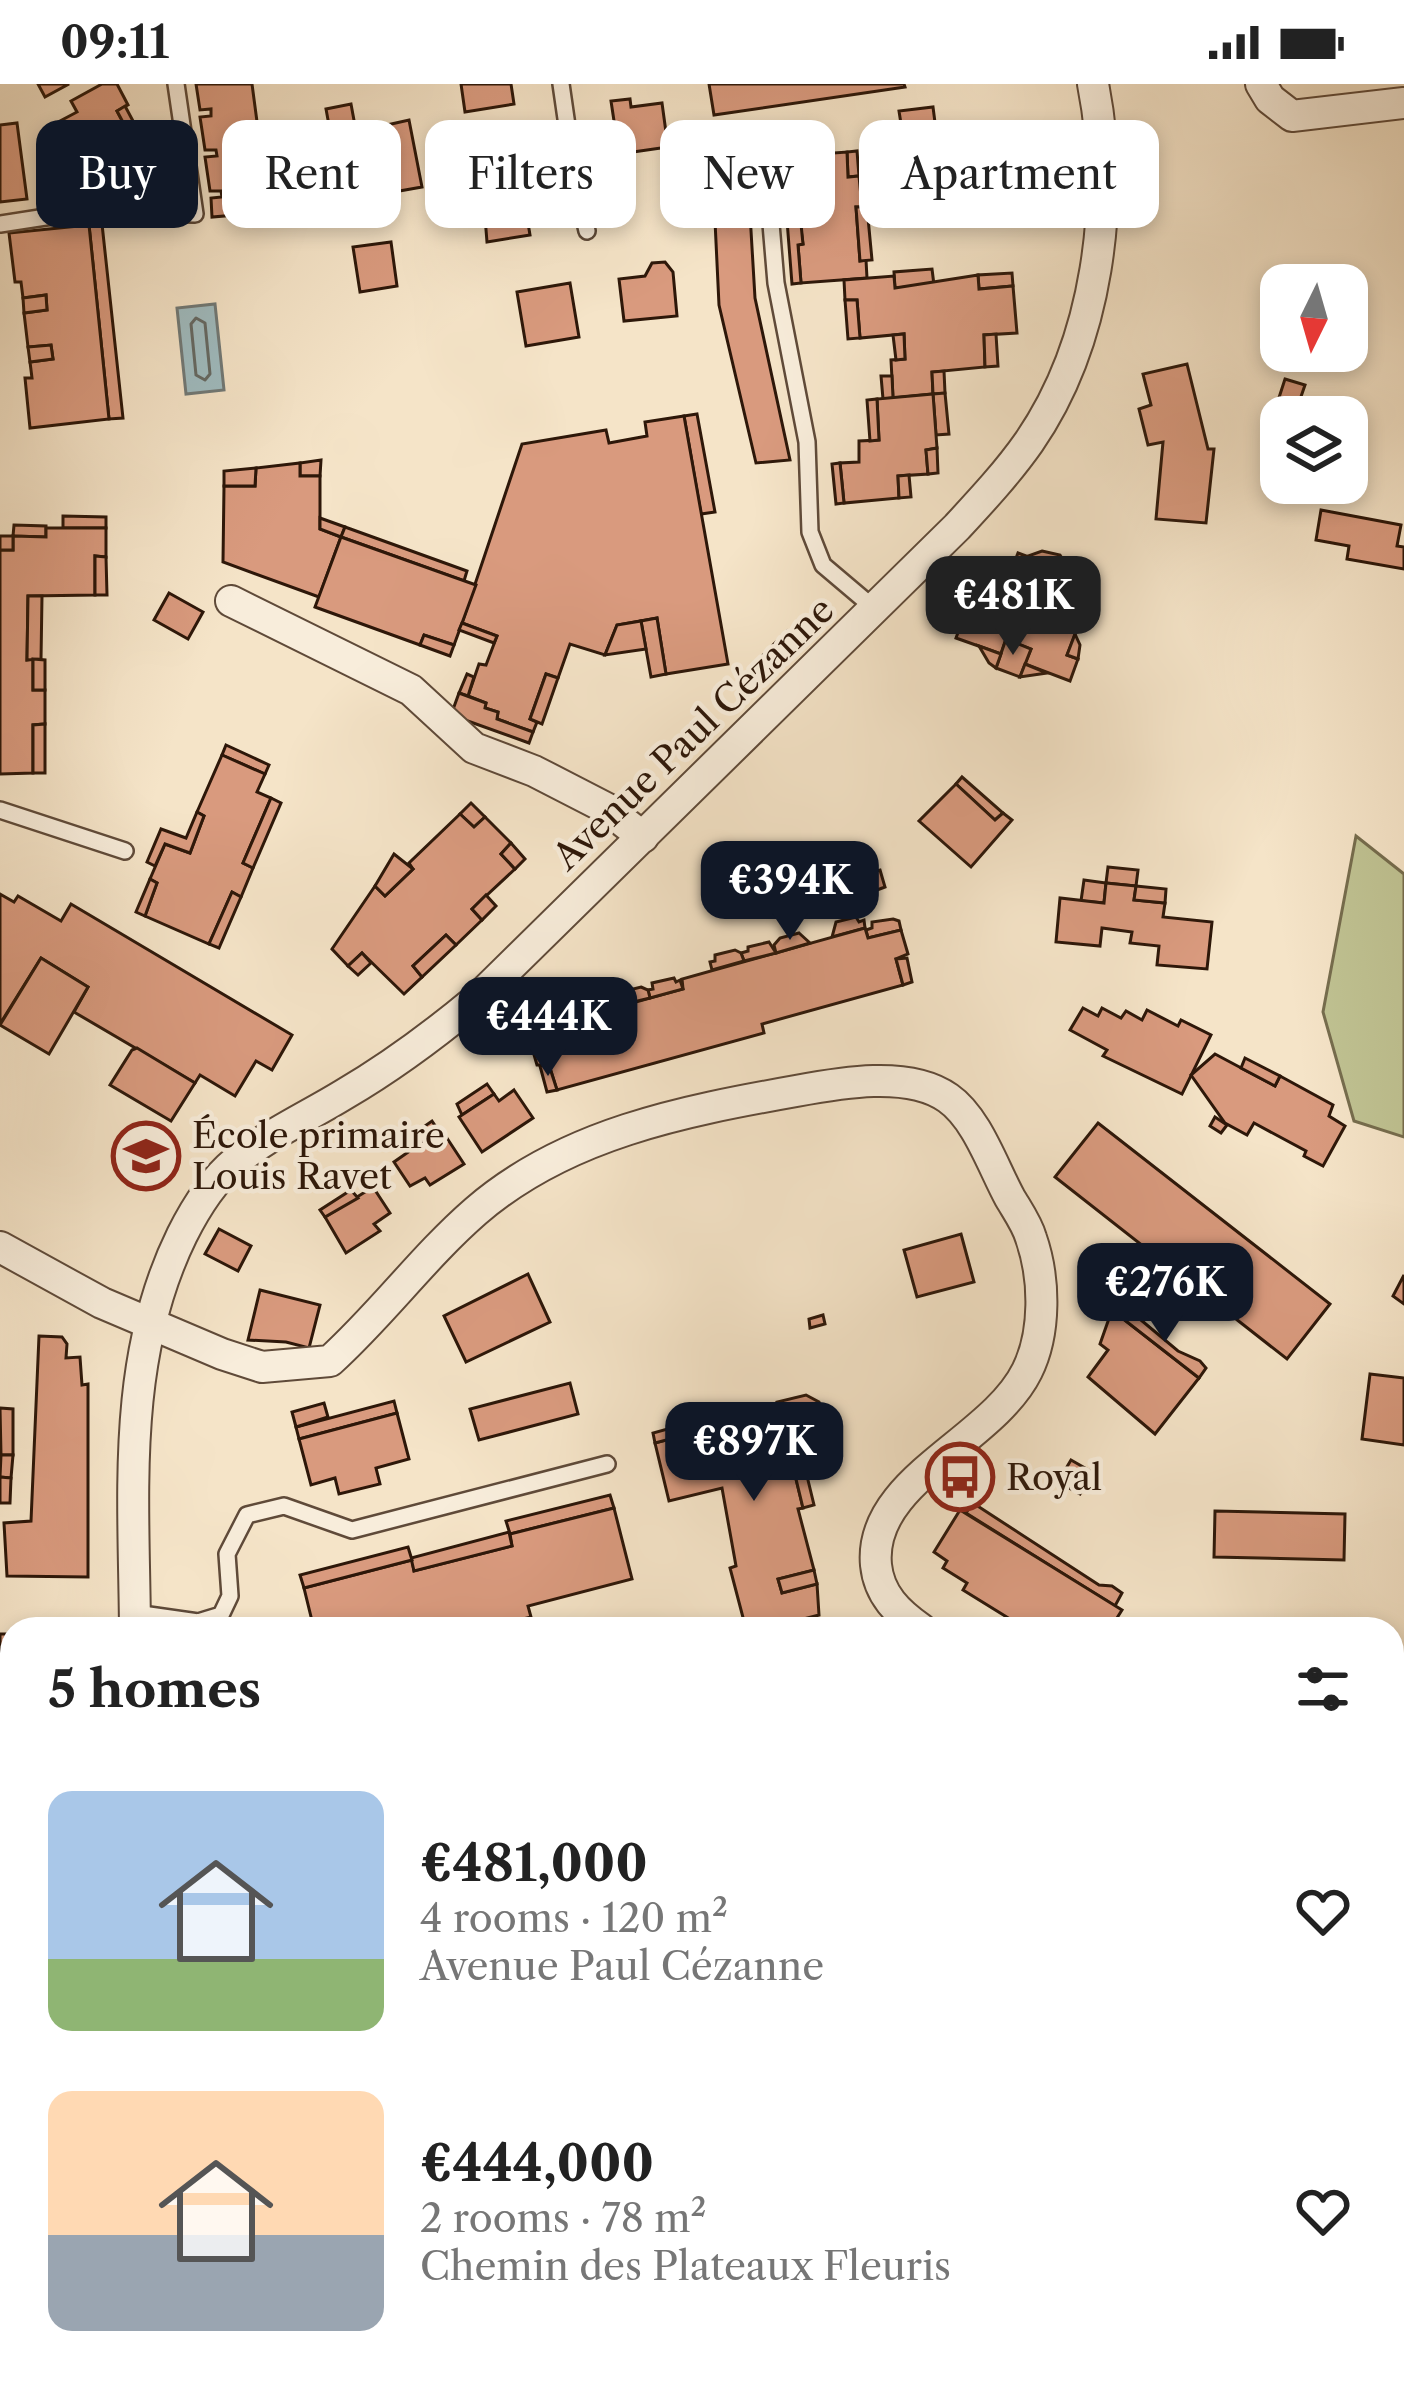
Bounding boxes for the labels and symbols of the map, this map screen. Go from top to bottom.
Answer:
north arrow [1260,264,1368,372]
pin: €481K [929,556,1097,658]
street label: Avenue Paul Cézanne [543,588,842,879]
pin: €394K [706,841,874,943]
pin: €444K [464,977,632,1079]
place label: École primaire Louis Ravet [192,1113,445,1198]
school or university icon: École primaire Louis Ravet [111,1121,181,1191]
pin: €276K [1081,1243,1249,1345]
pin: €897K [670,1402,838,1504]
bus stop icon: Royal [925,1442,995,1512]
place label: Royal [1006,1455,1102,1499]

